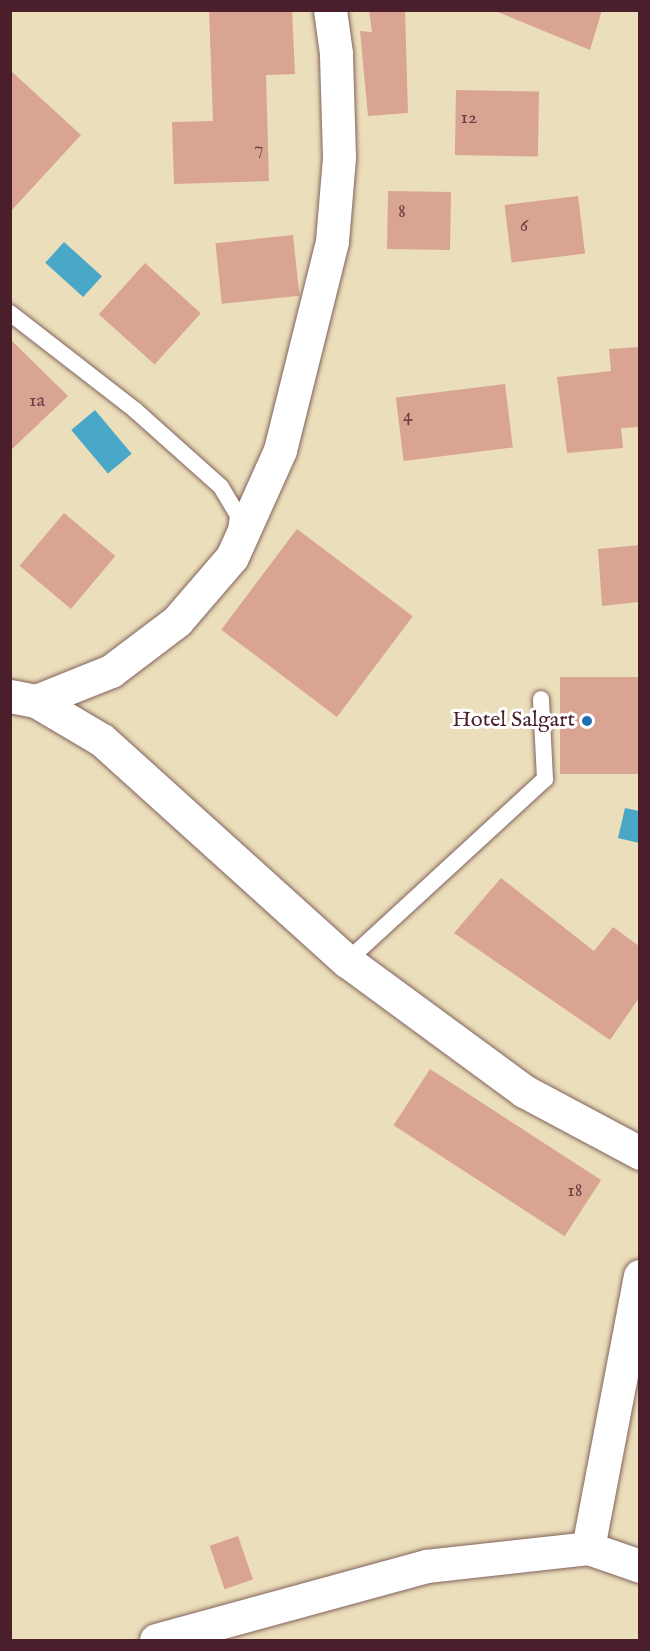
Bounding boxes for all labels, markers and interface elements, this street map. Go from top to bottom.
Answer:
house number: 12 [461,105,477,129]
house number: 7 [254,136,264,160]
house number: 8 [398,199,406,223]
house number: 6 [520,213,528,237]
house number: 1a [29,388,45,412]
house number: 4 [403,403,413,427]
place label: Hotel Salgart [452,708,575,734]
marker: Hotel Salgart [580,714,594,728]
house number: 18 [567,1178,583,1202]

